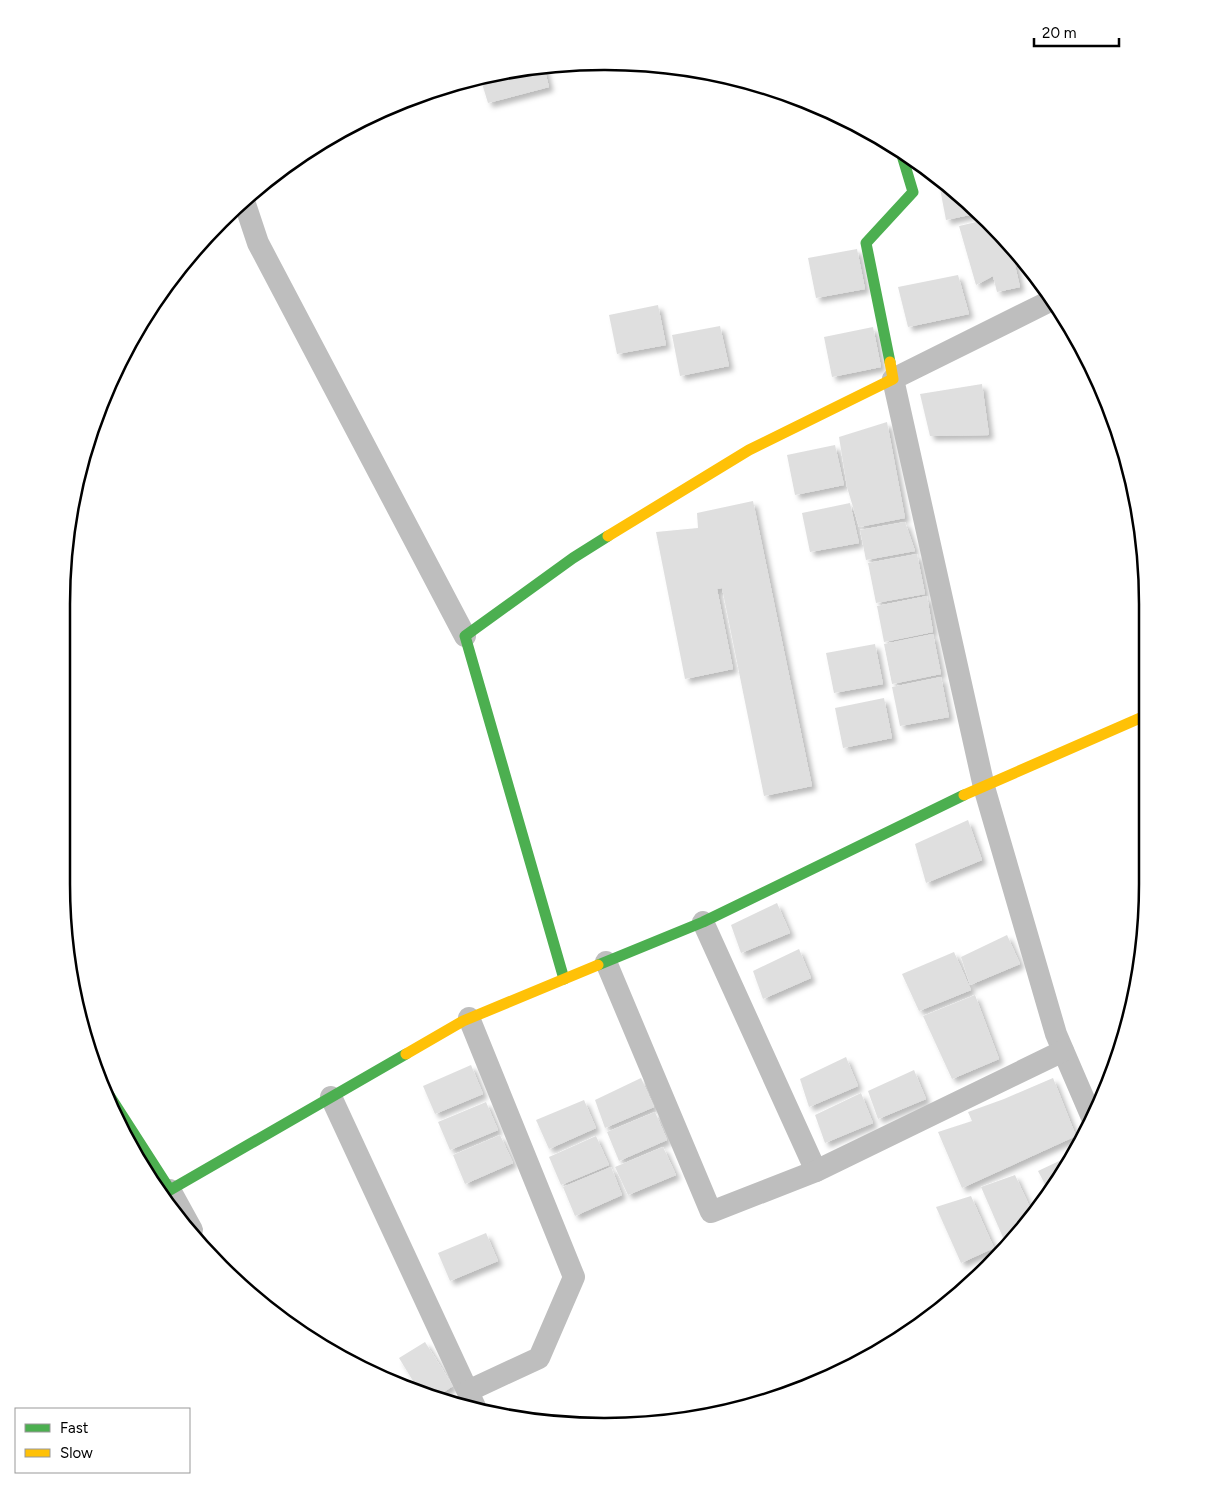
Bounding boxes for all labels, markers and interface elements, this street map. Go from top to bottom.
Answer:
scale bar [1034,15,1119,47]
text: 20 m [1042,24,1076,42]
legend [15,1408,190,1473]
text: Fast [60,1419,89,1437]
text: Slow [60,1444,93,1462]

